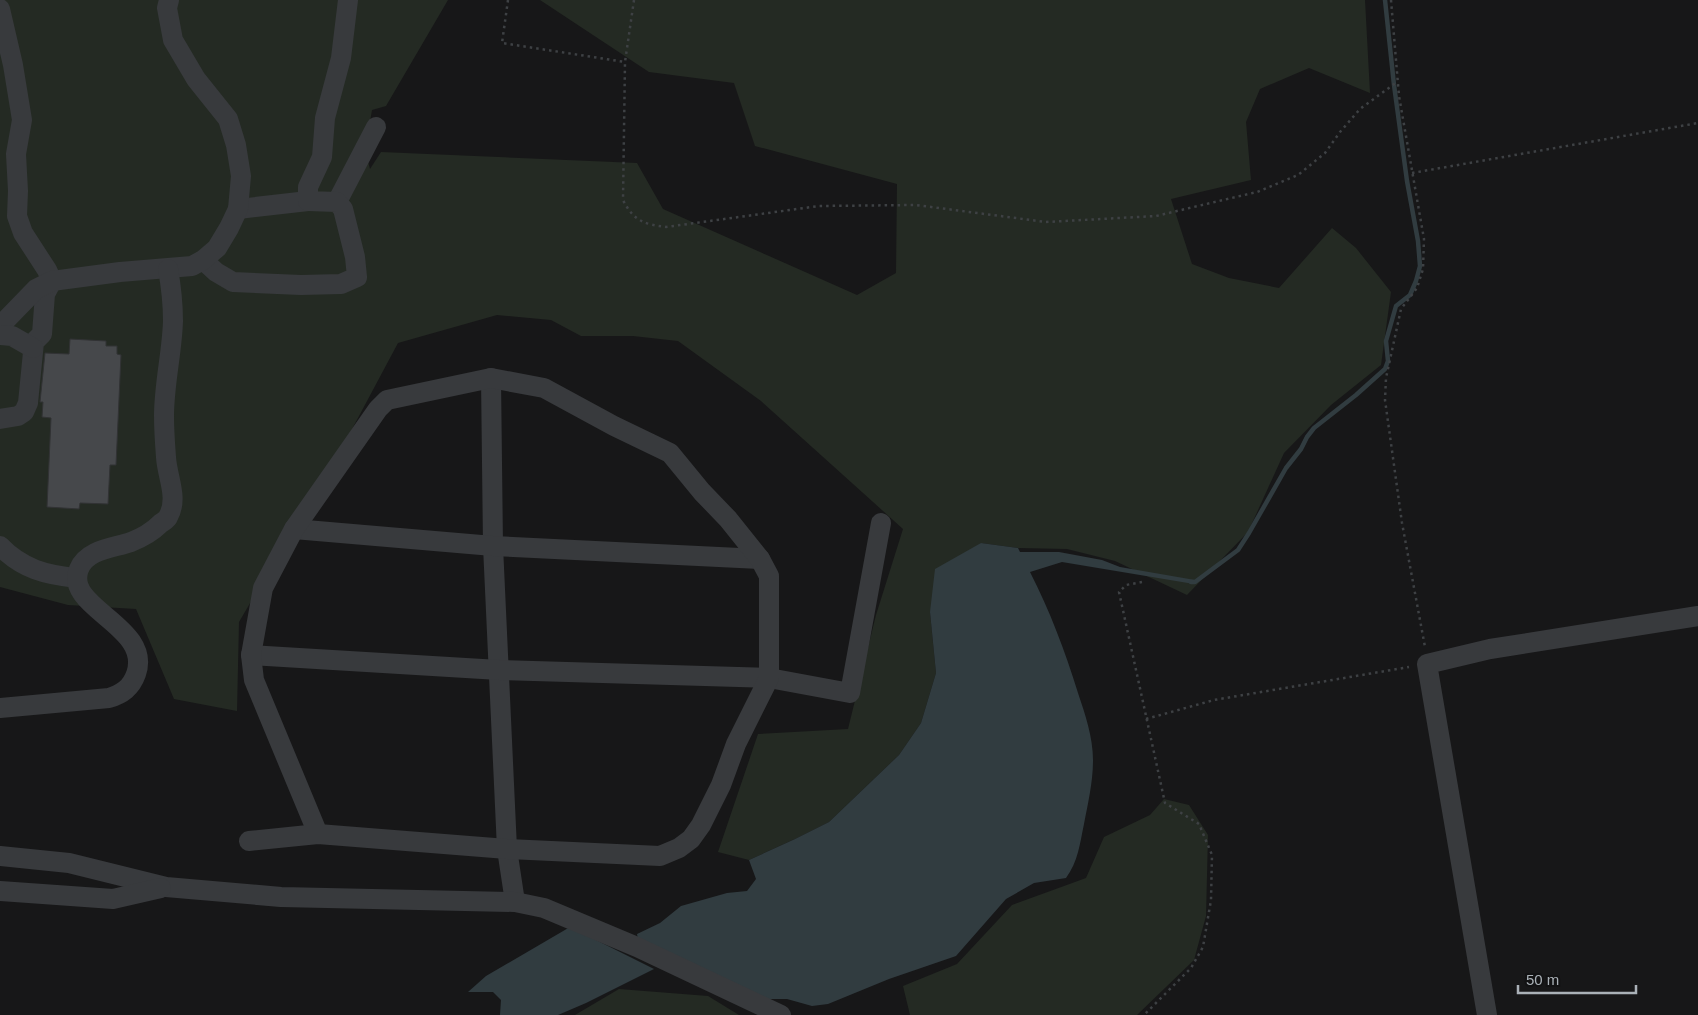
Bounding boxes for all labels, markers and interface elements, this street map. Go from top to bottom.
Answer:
scale bar [1518,962,1636,994]
text: 50 m [1526,971,1559,988]

